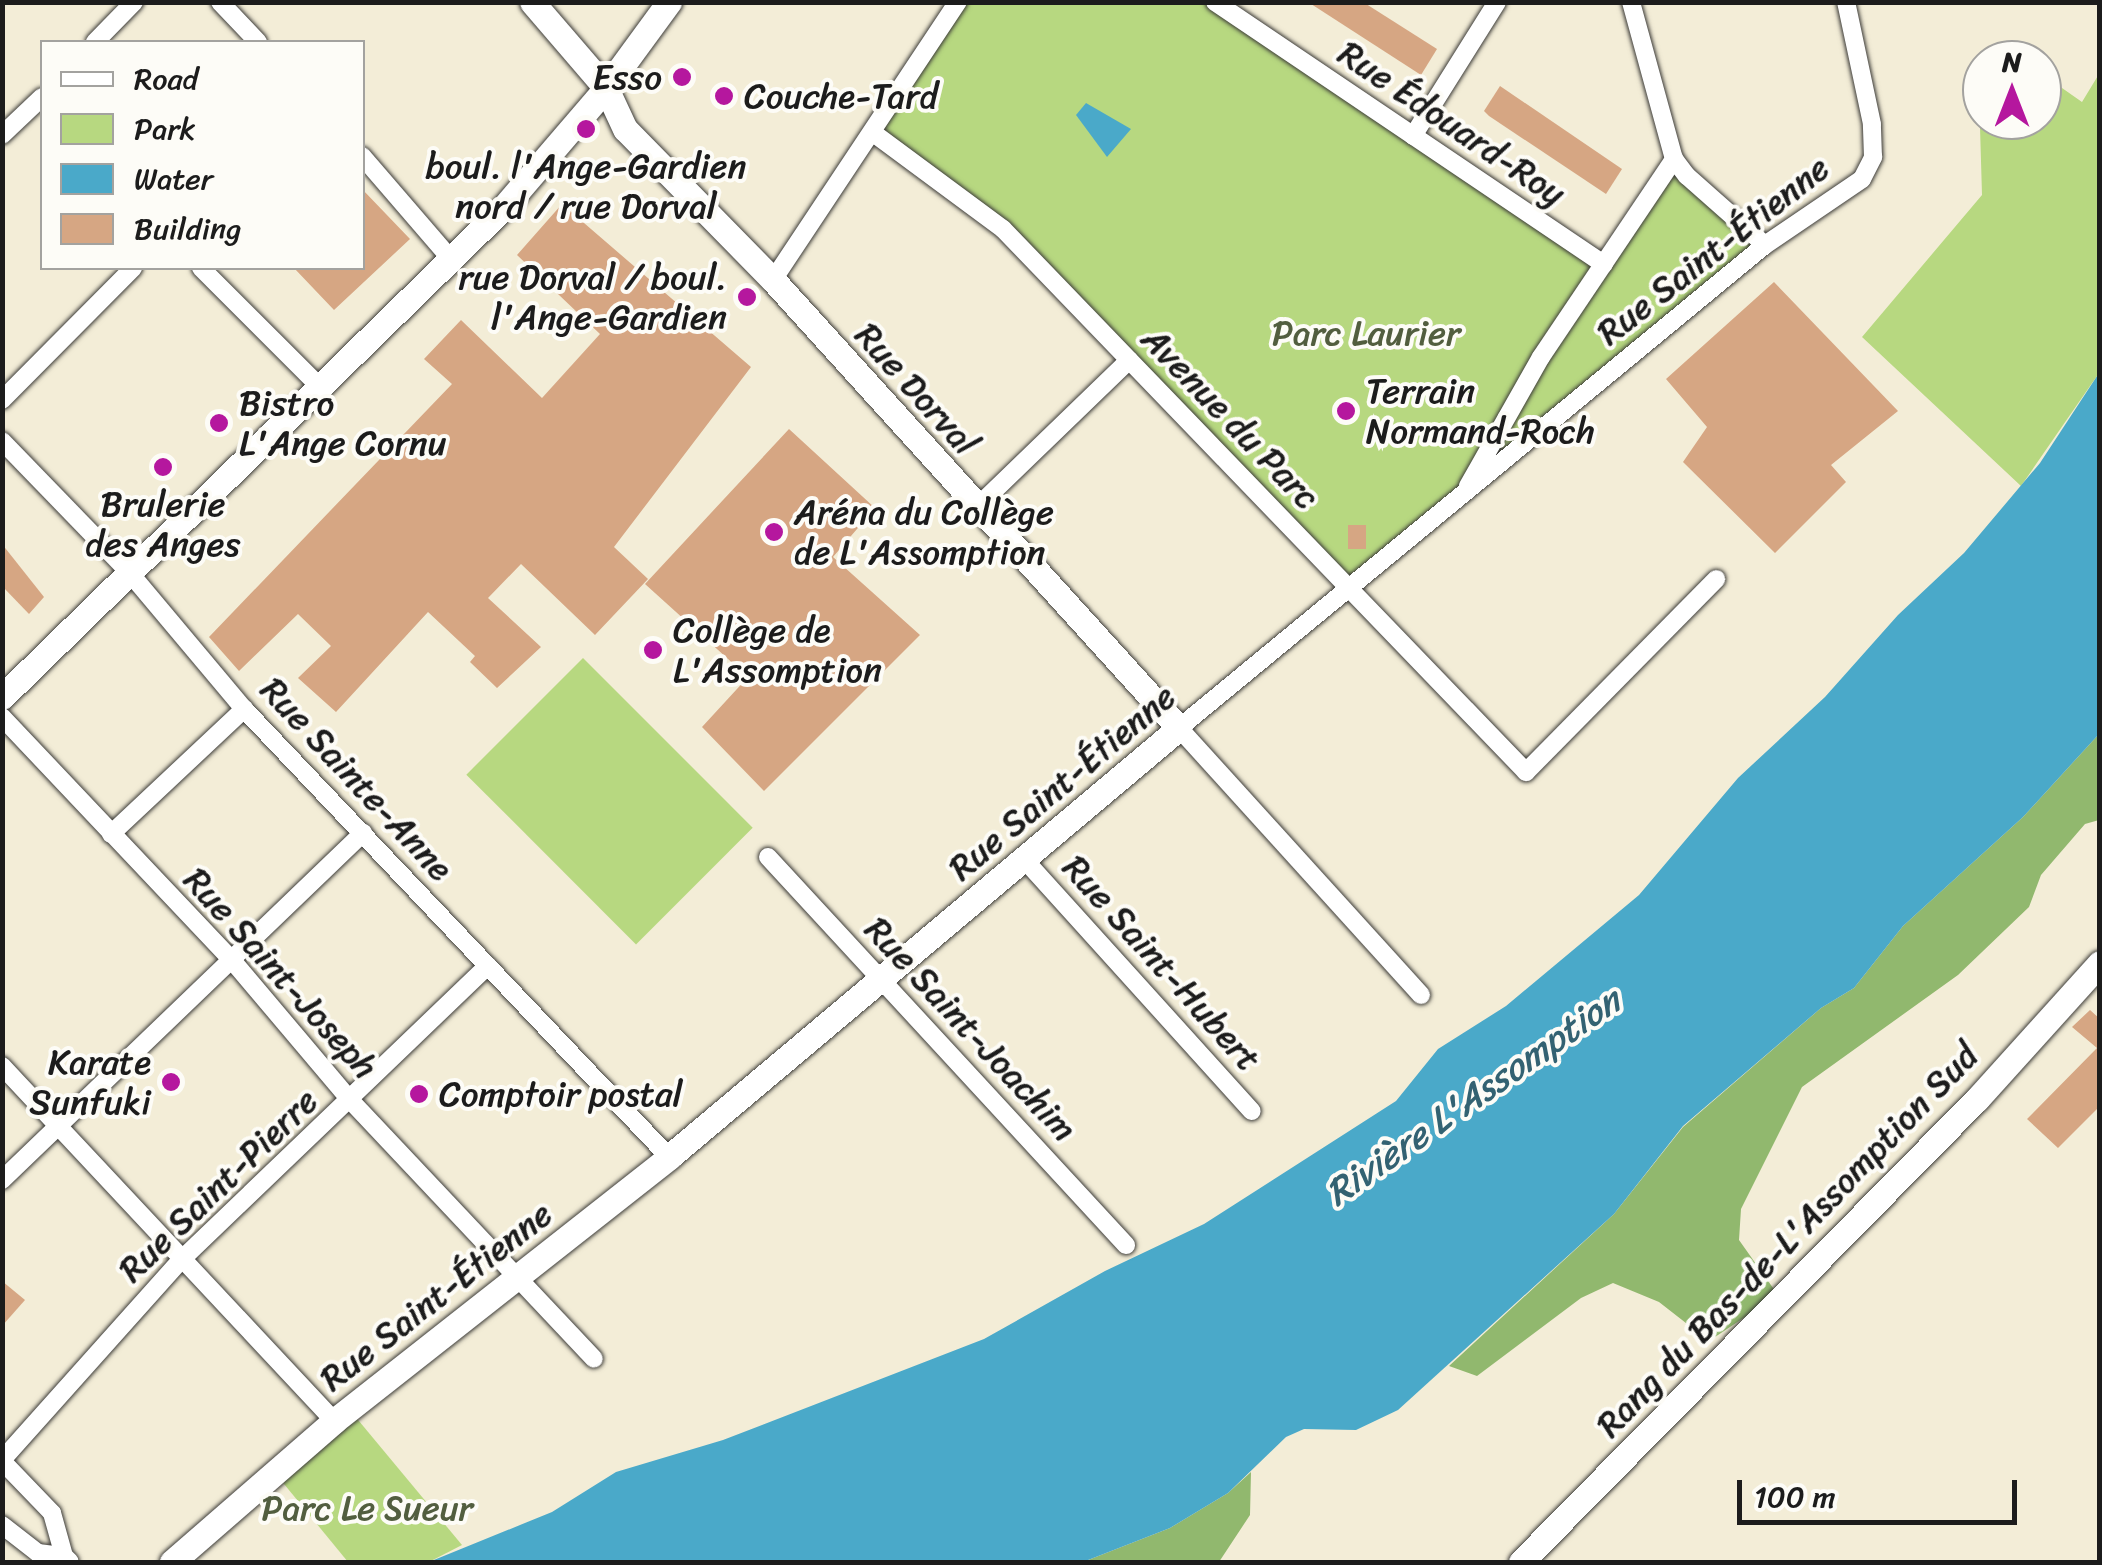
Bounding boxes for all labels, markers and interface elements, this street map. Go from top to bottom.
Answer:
street label: Rue Édouard-Roy [1330,31,1574,215]
text: N [2002,37,2022,86]
legend [40,40,365,270]
north arrow [1962,40,2062,140]
text: Road [134,52,198,106]
place label: Esso [593,56,662,98]
marker: Esso [671,66,693,88]
place label: Couche-Tard [744,75,938,117]
marker: Couche-Tard [713,85,735,107]
text: Park [134,102,196,156]
marker: boul. l'Ange-Gardien nord / rue Dorval [575,118,597,140]
place label: boul. l'Ange-Gardien nord / rue Dorval [425,145,747,227]
street label: Rue Saint-Étienne [1588,146,1838,354]
text: Water [134,152,213,206]
text: Building [134,202,241,256]
place label: rue Dorval / boul. l'Ange-Gardien [458,256,727,338]
marker: rue Dorval / boul. l'Ange-Gardien [736,286,758,308]
park label: Parc Laurier [1272,312,1460,354]
street label: Rue Dorval [847,314,987,464]
street label: Avenue du Parc [1133,318,1329,518]
place label: Terrain Normand-Roch [1366,370,1595,452]
place label: Bistro L'Ange Cornu [239,382,446,464]
marker: Terrain Normand-Roch [1335,400,1357,422]
marker: Bistro L'Ange Cornu [208,412,230,434]
marker: Brulerie des Anges [152,456,174,478]
place label: Brulerie des Anges [86,483,240,565]
place label: Aréna du Collège de L'Assomption [794,491,1054,573]
marker: Aréna du Collège de L'Assomption [763,521,785,543]
place label: Collège de L'Assomption [673,609,882,691]
marker: Collège de L'Assomption [642,639,664,661]
street label: Rue Sainte-Anne [252,669,462,889]
street label: Rue Saint-Étienne [940,675,1184,889]
street label: Rue Saint-Hubert [1054,846,1270,1080]
street label: Rue Saint-Joseph [175,859,387,1087]
street label: Rue Saint-Joachim [857,909,1085,1149]
water label: Rivière L'Assomption [1316,977,1630,1217]
street label: Rang du Bas-de-L'Assomption Sud [1588,1035,1986,1445]
place label: Karate Sunfuki [29,1041,151,1123]
marker: Karate Sunfuki [160,1071,182,1093]
place label: Comptoir postal [439,1073,683,1115]
street label: Rue Saint-Pierre [109,1079,327,1291]
marker: Comptoir postal [408,1083,430,1105]
street label: Rue Saint-Étienne [311,1192,561,1400]
scale bar [1742,1460,2022,1522]
text: 100 m [1754,1470,1836,1524]
park label: Parc Le Sueur [260,1487,474,1529]

